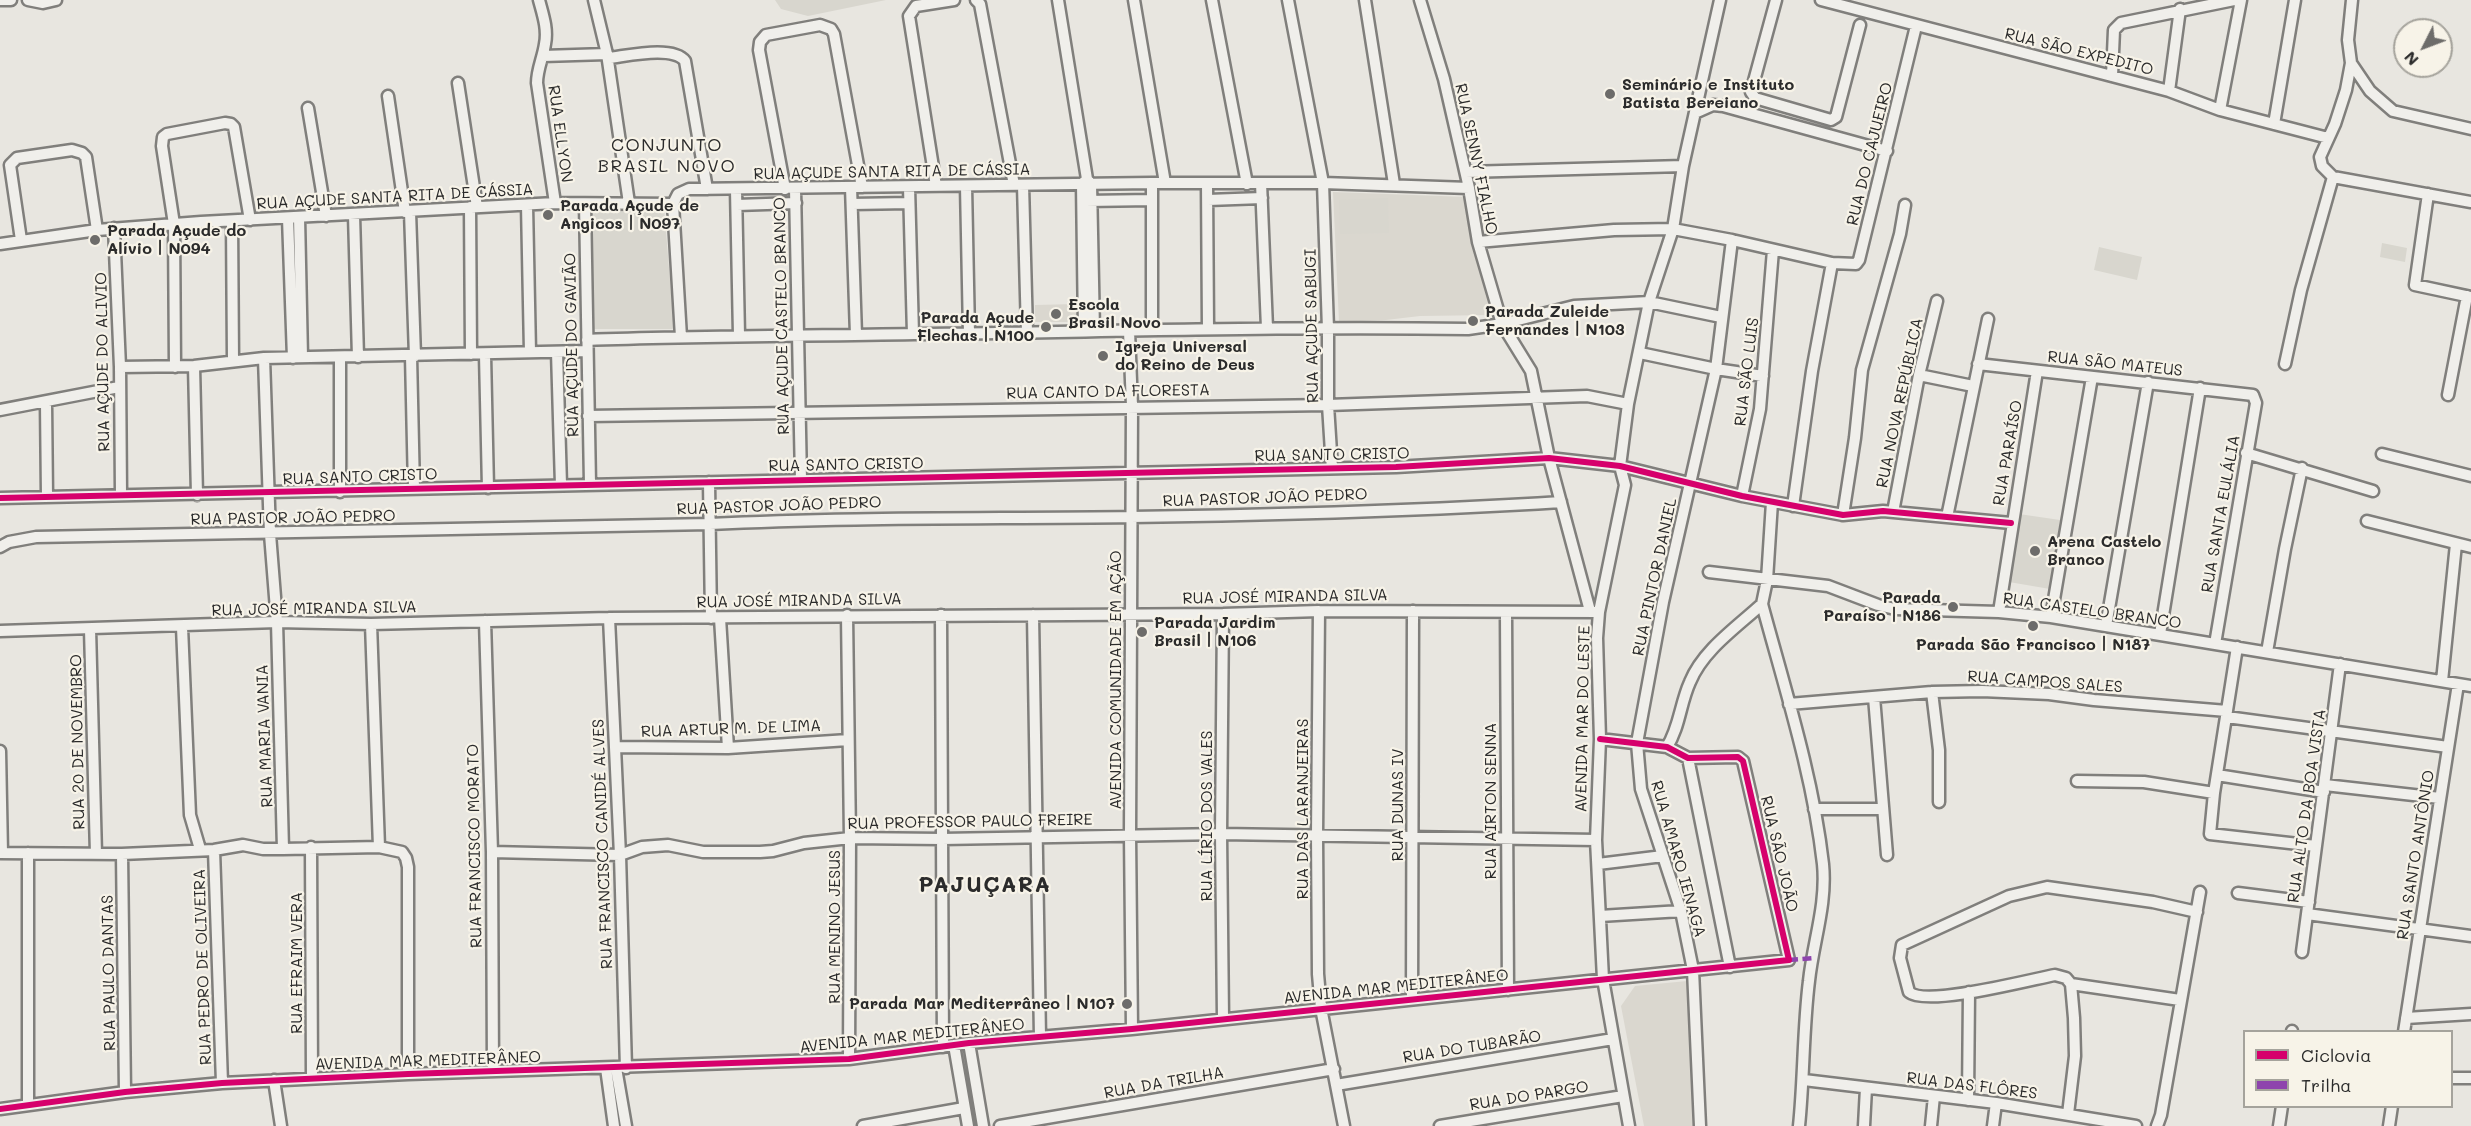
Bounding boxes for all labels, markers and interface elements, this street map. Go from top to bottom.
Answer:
north arrow [2393,18,2453,78]
street label: RUA SÃO EXPEDITO [2003,24,2155,80]
text: N [2399,47,2423,71]
place label: Seminário e Instituto Batista Bereiano [1622,75,1794,113]
street label: RUA DO CAJUEIRO [1843,80,1897,228]
street label: RUA SENNY FIALHO [1451,82,1501,236]
street label: RUA ELLYON [544,84,576,184]
marker: Seminário e Instituto Batista Bereiano [1603,87,1617,101]
district label: CONJUNTO BRASIL NOVO [598,134,736,176]
street label: RUA AÇUDE SANTA RITA DE CÁSSIA [753,160,1031,184]
street label: RUA AÇUDE SANTA RITA DE CÁSSIA [256,180,534,214]
place label: Parada Açude de Angicos | N097 [560,196,699,234]
street label: RUA AÇUDE CASTELO BRANCO [770,197,794,435]
marker: Parada Açude de Angicos | N097 [541,208,555,222]
place label: Parada Açude do Alívio | N094 [107,221,246,259]
marker: Parada Açude do Alívio | N094 [88,233,102,247]
street label: RUA AÇUDE SABUGI [1301,249,1323,403]
street label: RUA AÇUDE DO GAVIÃO [561,253,583,437]
street label: RUA AÇUDE DO ALIVIO [92,272,114,452]
place label: Escola Brasil Novo [1068,295,1161,333]
place label: Parada Zuleide Fernandes | N103 [1485,302,1625,340]
marker: Escola Brasil Novo [1049,307,1063,321]
place label: Parada Açude Flechas | N100 [917,308,1034,346]
marker: Parada Zuleide Fernandes | N103 [1466,314,1480,328]
street label: RUA NOVA REPÚBLICA [1873,316,1927,490]
street label: RUA SÃO LUIS [1731,317,1763,427]
marker: Parada Açude Flechas | N100 [1039,320,1053,334]
place label: Igreja Universal do Reino de Deus [1115,337,1255,375]
street label: RUA SÃO MATEUS [2046,347,2184,381]
marker: Igreja Universal do Reino de Deus [1096,349,1110,363]
street label: RUA CANTO DA FLORESTA [1006,381,1210,403]
street label: RUA PARAÍSO [1989,399,2027,507]
street label: RUA SANTA EULÁLIA [2198,434,2244,594]
street label: RUA SANTO CRISTO [1254,444,1410,466]
street label: RUA SANTO CRISTO [768,454,924,476]
street label: RUA SANTO CRISTO [282,465,438,489]
street label: RUA PASTOR JOÃO PEDRO [1162,485,1368,511]
street label: RUA PASTOR JOÃO PEDRO [676,493,882,519]
street label: RUA PINTOR DANIEL [1629,496,1681,658]
street label: RUA PASTOR JOÃO PEDRO [190,507,396,529]
place label: Arena Castelo Branco [2047,532,2161,570]
marker: Arena Castelo Branco [2028,544,2042,558]
street label: AVENIDA COMUNIDADE EM AÇÃO [1106,550,1126,810]
street label: RUA JOSÉ MIRANDA SILVA [1182,586,1388,608]
place label: Parada Paraíso | N186 [1823,588,1941,626]
street label: RUA CASTELO BRANCO [2002,589,2182,633]
street label: RUA JOSÉ MIRANDA SILVA [696,590,902,612]
street label: RUA JOSÉ MIRANDA SILVA [211,598,417,620]
marker: Parada Paraíso | N186 [1946,600,1960,614]
place label: Parada Jardim Brasil | N106 [1154,613,1276,651]
marker: Parada São Francisco | N187 [2026,619,2040,633]
marker: Parada Jardim Brasil | N106 [1135,625,1149,639]
street label: AVENIDA MAR DO LESTE [1572,625,1594,813]
place label: Parada São Francisco | N187 [1916,635,2150,655]
street label: RUA 20 DE NOVEMBRO [67,654,89,830]
street label: RUA MARIA VANIA [253,664,277,808]
street label: RUA CAMPOS SALES [1967,667,2123,697]
street label: RUA ALTO DA BOA VISTA [2284,708,2330,904]
street label: RUA ARTUR M. DE LIMA [640,716,822,742]
street label: RUA DAS LARANJEIRAS [1293,718,1313,900]
street label: RUA FRANCISCO CANIDÉ ALVES [589,719,617,969]
street label: RUA AIRTON SENNA [1481,723,1501,879]
street label: RUA LÍRIO DOS VALES [1197,731,1217,901]
street label: RUA FRANCISCO MORATO [464,744,486,948]
street label: RUA DUNAS IV [1388,748,1408,862]
street label: RUA SANTO ANTÔNIO [2393,769,2439,941]
street label: RUA AMARO IENAGA [1646,778,1710,940]
street label: RUA SÃO JOÃO [1756,794,1802,914]
street label: RUA PROFESSOR PAULO FREIRE [847,810,1093,834]
street label: RUA MENINO JESUS [825,850,845,1004]
street label: RUA PEDRO DE OLIVEIRA [190,869,216,1065]
district label: PAJUÇARA [919,872,1051,898]
street label: RUA EFRAIM VERA [287,892,307,1034]
street label: RUA PAULO DANTAS [98,895,120,1051]
street label: AVENIDA MAR MEDITERÂNEO [1282,966,1510,1008]
place label: Parada Mar Mediterrâneo | N107 [849,994,1115,1014]
marker: Parada Mar Mediterrâneo | N107 [1120,997,1134,1011]
street label: AVENIDA MAR MEDITERÂNEO [798,1015,1026,1057]
street label: RUA DO TUBARÃO [1402,1027,1542,1067]
legend [2243,1030,2453,1108]
text: Ciclovia [2301,1043,2371,1067]
street label: AVENIDA MAR MEDITERÂNEO [315,1047,541,1075]
street label: RUA DA TRILHA [1103,1063,1225,1103]
street label: RUA DAS FLÔRES [1905,1068,2039,1104]
text: Trilha [2301,1073,2351,1097]
street label: RUA DO PARGO [1468,1077,1590,1115]

